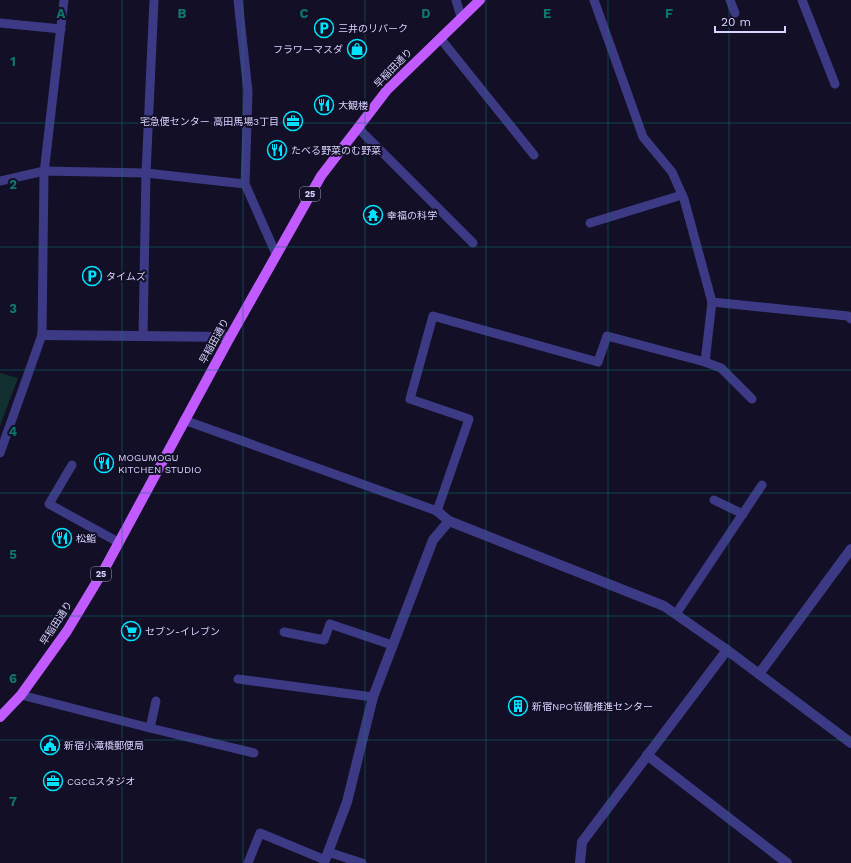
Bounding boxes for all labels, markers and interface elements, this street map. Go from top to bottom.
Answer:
text: A [57,6,66,21]
text: B [178,6,187,21]
text: C [300,6,309,21]
text: D [421,6,431,21]
text: E [543,6,551,21]
text: F [665,6,673,21]
scale bar [715,8,785,34]
text: 20 m [721,15,751,29]
parking icon: 三井のリパーク [313,17,335,39]
place label: 三井のリパーク [338,23,408,34]
shop icon: フラワーマスダ [346,38,368,60]
place label: フラワーマスダ [273,44,343,55]
street label: 早稲田通り [372,46,414,90]
text: 1 [10,54,16,69]
restaurant icon: 大観楼 [313,94,335,116]
place label: 大観楼 [338,100,368,111]
office icon: 宅急便センター 高田馬場3丁目 [282,110,304,132]
place label: 宅急便センター 高田馬場3丁目 [140,116,279,127]
restaurant icon: たべる野菜のむ野菜 [266,139,288,161]
place label: たべる野菜のむ野菜 [291,145,381,156]
text: 2 [9,177,17,192]
road number: 25 [300,187,320,201]
temple icon: 幸福の科学 [362,204,384,226]
place label: 幸福の科学 [387,210,437,221]
parking icon: タイムズ [81,265,103,287]
place label: タイムズ [106,271,146,282]
text: 3 [9,301,17,316]
street label: 早稲田通り [197,316,231,366]
text: 4 [9,424,18,439]
restaurant icon: MOGUMOGU KITCHEN STUDIO [93,452,115,474]
place label: MOGUMOGU KITCHEN STUDIO [118,452,202,475]
restaurant icon: 松鮨 [51,527,73,549]
place label: 松鮨 [76,533,96,544]
text: 5 [9,547,17,562]
road number: 25 [91,567,111,581]
street label: 早稲田通り [38,599,74,647]
supermarket icon: セブン-イレブン [120,620,142,642]
place label: セブン-イレブン [145,626,220,637]
text: 6 [9,671,17,686]
building icon: 新宿NPO協働推進センター [507,695,529,717]
place label: 新宿NPO協働推進センター [532,701,653,712]
public building icon: 新宿小滝橋郵便局 [39,734,61,756]
place label: 新宿小滝橋郵便局 [64,740,144,751]
office icon: CGCGスタジオ [42,770,64,792]
place label: CGCGスタジオ [67,776,135,787]
text: 7 [9,794,17,809]

